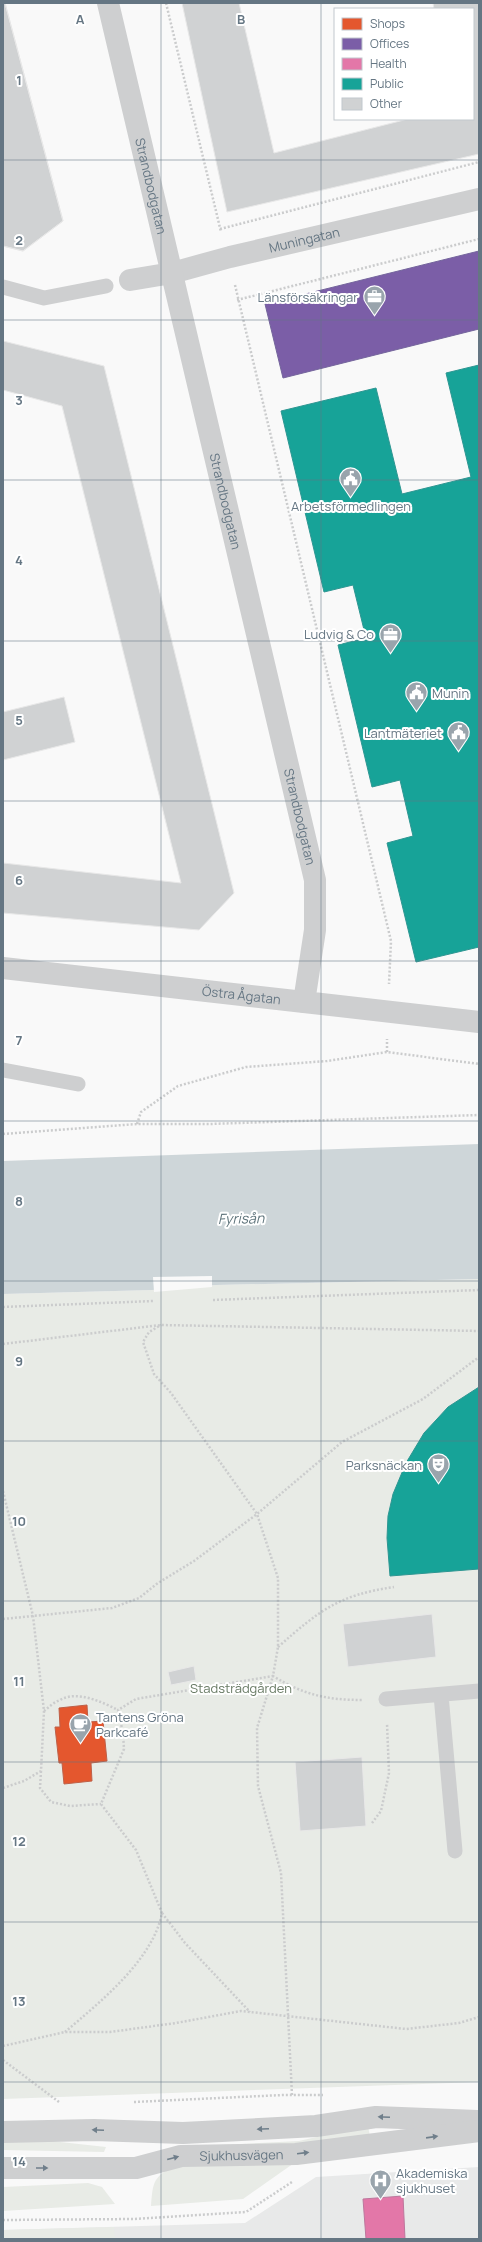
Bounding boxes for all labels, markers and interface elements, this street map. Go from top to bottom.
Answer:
legend [334,8,474,120]
text: A [76,10,85,28]
text: B [237,10,245,28]
text: Shops [370,15,405,32]
text: Offices [370,35,409,52]
text: Health [370,55,407,72]
text: 1 [16,71,22,89]
text: Public [370,75,404,92]
text: Other [370,95,403,112]
street label: Strandbodgatan [131,136,171,236]
street label: Muningatan [267,223,342,257]
text: 2 [15,231,23,249]
office icon: Länsförsäkringar [361,284,387,317]
place label: Länsförsäkringar [258,288,358,306]
text: 3 [15,391,23,409]
street label: Strandbodgatan [206,451,246,551]
public building icon: Arbetsförmedlingen [338,465,364,498]
place label: Arbetsförmedlingen [291,497,411,515]
text: 4 [15,551,23,569]
office icon: Ludvig & Co [377,621,403,654]
place label: Ludvig & Co [304,625,374,643]
public building icon: Munin [404,680,430,713]
place label: Munin [432,684,469,702]
text: 5 [15,711,23,729]
public building icon: Lantmäteriet [445,720,471,753]
place label: Lantmäteriet [364,724,442,742]
street label: Strandbodgatan [280,767,320,867]
text: 6 [15,871,23,889]
street label: Östra Ågatan [201,982,282,1008]
text: 7 [16,1031,23,1049]
text: 8 [15,1192,23,1210]
water label: Fyrisån [218,1208,265,1228]
text: 9 [15,1352,23,1370]
theatre icon: Parksnäckan [425,1452,451,1485]
place label: Parksnäckan [346,1456,422,1474]
text: 10 [12,1512,26,1530]
text: 11 [13,1672,25,1690]
park label: Stadsträdgården [190,1679,292,1697]
place label: Tantens Gröna Parkcafé [96,1708,184,1741]
cafe icon: Tantens Gröna Parkcafé [68,1711,94,1744]
text: 12 [12,1832,26,1850]
text: 13 [12,1992,26,2010]
one-way arrow [377,2114,390,2120]
one-way arrow [257,2125,269,2132]
one-way arrow [91,2127,104,2133]
one-way arrow [426,2134,438,2140]
street label: Sjukhusvägen [199,2145,283,2165]
one-way arrow [297,2150,309,2156]
text: 14 [12,2152,26,2170]
one-way arrow [168,2155,180,2161]
place label: Akademiska sjukhuset [396,2164,468,2197]
one-way arrow [36,2165,49,2171]
hospital icon: Akademiska sjukhuset [367,2167,393,2200]

